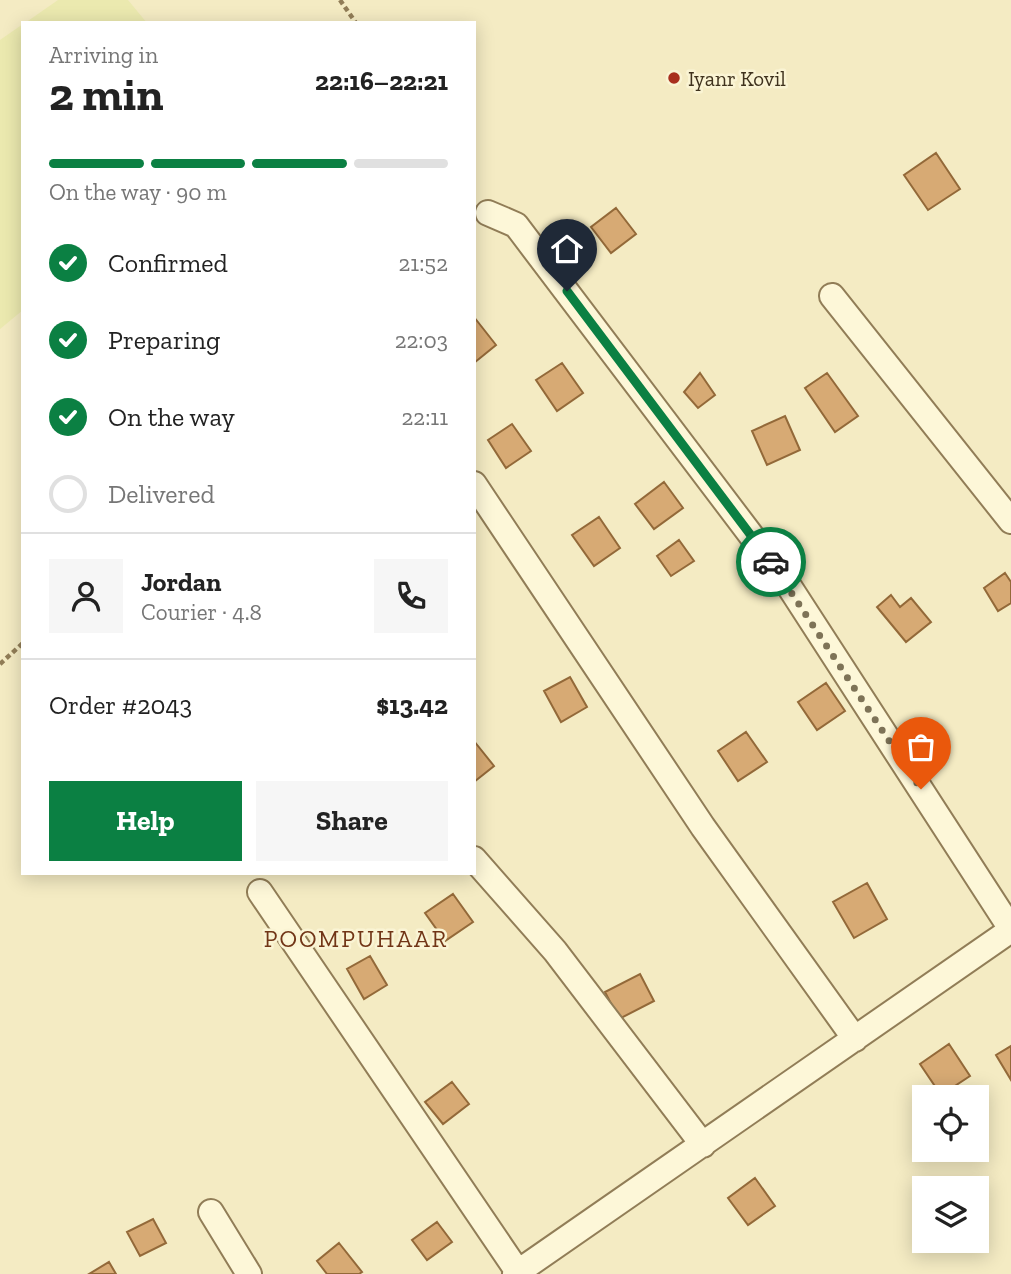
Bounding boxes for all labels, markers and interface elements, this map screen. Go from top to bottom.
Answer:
text: Arriving in [49,41,158,69]
text: 22:16–22:21 [315,65,448,97]
place label: Iyanr Kovil [688,66,786,91]
text: 2 min [49,67,164,122]
marker: Iyanr Kovil [666,70,682,86]
text: On the way · 90 m [49,178,227,206]
pin [537,219,597,291]
icon: home [548,230,586,268]
icon: check [49,244,87,282]
text: Confirmed [108,247,228,279]
text: 21:52 [399,249,448,277]
icon: check [49,321,87,359]
text: Preparing [108,324,220,356]
text: 22:03 [395,326,448,354]
icon: check [49,398,87,436]
text: On the way [108,401,235,433]
text: 22:11 [401,403,448,431]
text: Delivered [108,478,215,510]
courier [736,527,806,597]
icon: car [752,543,790,581]
button: person [49,559,123,633]
button: phone [374,559,448,633]
text: Jordan [141,566,221,598]
text: Courier · 4.8 [141,598,262,626]
text: Order #2043 [49,689,192,721]
text: $13.42 [376,689,448,721]
pin [891,717,951,789]
icon: bag [902,728,940,766]
button: Help [49,781,242,861]
button: Share [256,781,448,861]
district label: POOMPUHAAR [264,924,448,953]
map controls [912,1085,989,1253]
button: locate [912,1085,989,1162]
button: layers [912,1176,989,1253]

